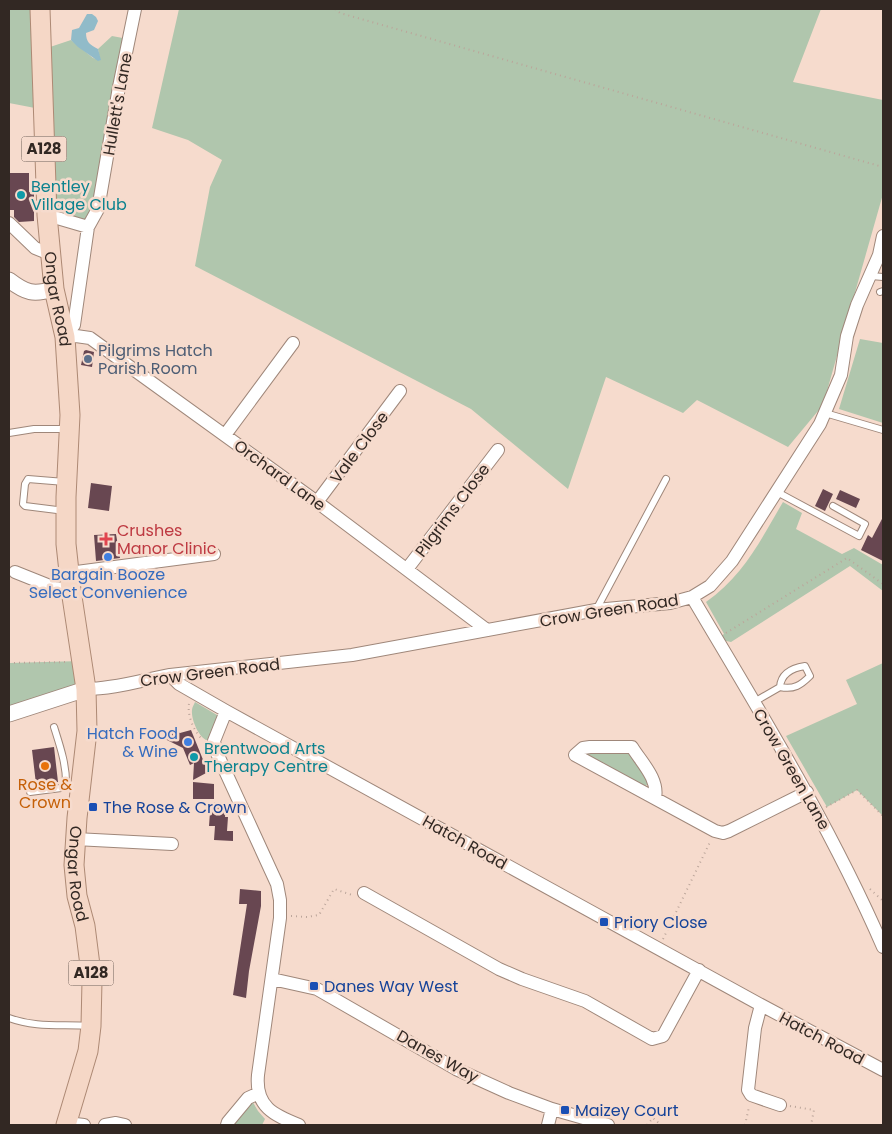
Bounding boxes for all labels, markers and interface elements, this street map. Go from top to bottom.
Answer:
street label: Hullett's Lane [97,51,138,157]
road number: A128 [22,136,66,162]
place label: Bentley Village Club [31,175,127,216]
marker: Bentley Village Club [15,189,27,201]
street label: Ongar Road [39,250,77,347]
place label: Pilgrims Hatch Parish Room [98,339,213,380]
marker: Pilgrims Hatch Parish Room [82,353,94,365]
street label: Vale Close [325,407,394,488]
street label: Orchard Lane [229,434,330,517]
street label: Pilgrims Close [410,459,495,562]
place label: Crushes Manor Clinic [117,519,217,560]
marker: Crushes Manor Clinic [99,532,113,546]
marker: Bargain Booze Select Convenience [102,551,114,563]
place label: Bargain Booze Select Convenience [29,563,187,604]
street label: Crow Green Road [538,588,680,633]
street label: Crow Green Road [139,653,281,692]
street label: Crow Green Lane [747,704,836,834]
place label: Hatch Food & Wine [87,722,178,763]
marker: Hatch Food & Wine [182,736,194,748]
place label: Brentwood Arts Therapy Centre [204,737,328,778]
marker: Brentwood Arts Therapy Centre [188,751,200,763]
marker: Rose & Crown [39,760,51,772]
place label: Rose & Crown [18,773,72,814]
place label: The Rose & Crown [103,796,247,819]
marker: The Rose & Crown [87,801,99,813]
street label: Hatch Road [418,810,511,875]
street label: Ongar Road [62,825,94,924]
place label: Priory Close [614,911,708,934]
marker: Priory Close [598,916,610,928]
road number: A128 [68,960,114,986]
place label: Danes Way West [324,975,459,998]
marker: Danes Way West [308,980,320,992]
street label: Hatch Road [775,1006,868,1071]
street label: Danes Way [393,1024,483,1088]
place label: Maizey Court [575,1099,679,1122]
marker: Maizey Court [559,1104,571,1116]

